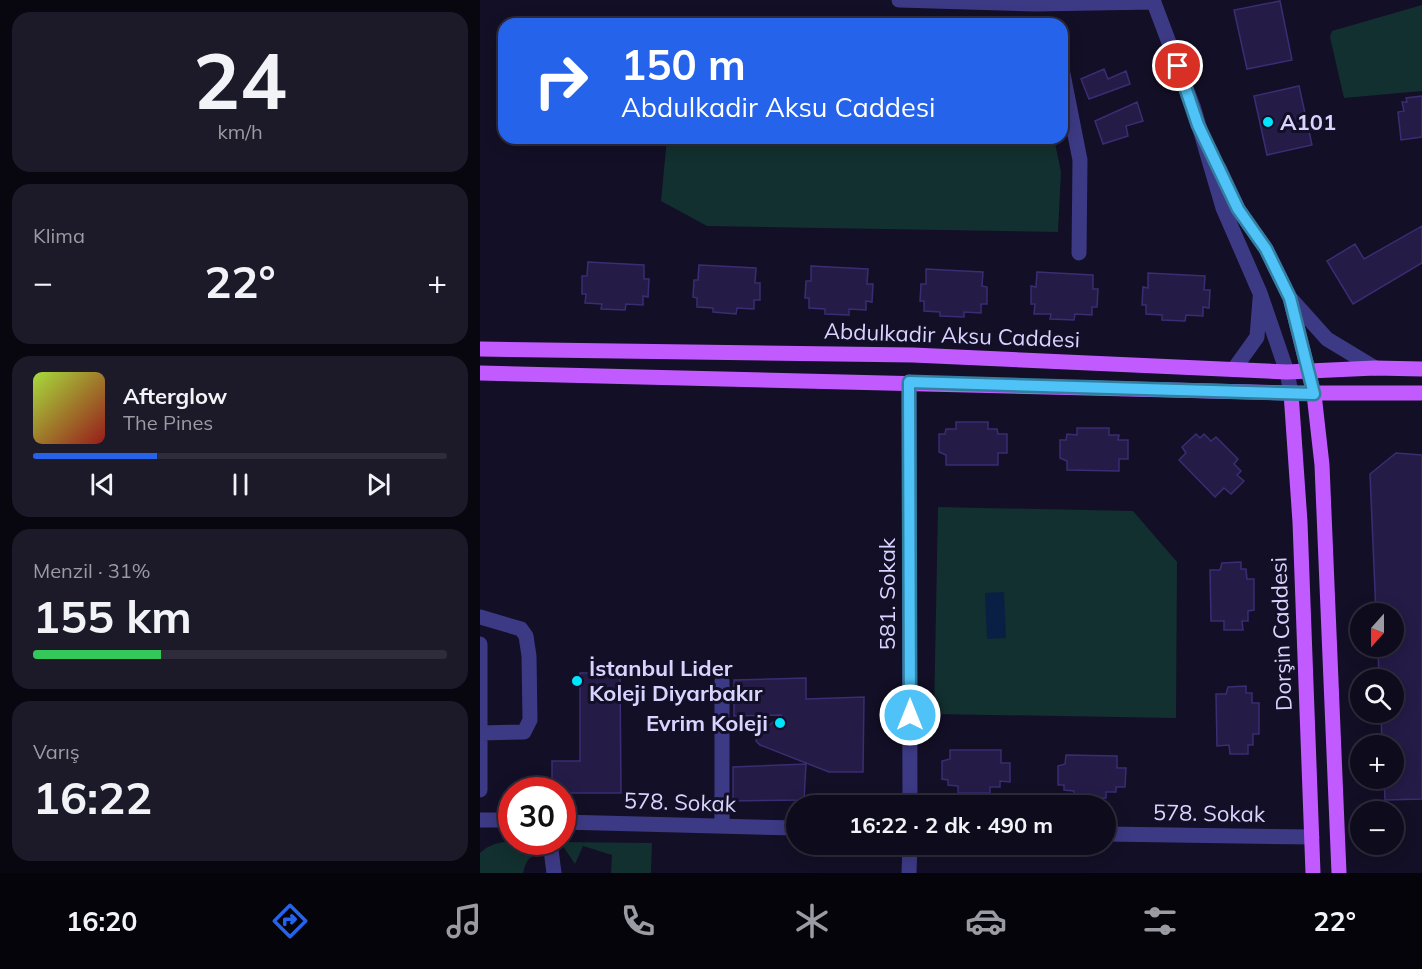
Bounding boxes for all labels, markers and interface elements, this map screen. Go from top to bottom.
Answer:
text: 24 [193,31,287,129]
text: 150 m [621,38,746,91]
pin [1152,40,1203,91]
icon: right [522,42,600,120]
icon: arrive [1161,49,1194,82]
text: Abdulkadir Aksu Caddesi [621,90,936,124]
place label: A101 [1280,108,1336,136]
marker: A101 [1261,115,1275,129]
text: km/h [217,119,263,144]
text: Klima [33,223,85,248]
text: 22° [204,253,276,309]
text: − [33,261,53,302]
text: + [427,261,447,302]
street label: Abdulkadir Aksu Caddesi [823,317,1081,353]
text: Afterglow [123,382,227,410]
text: The Pines [123,410,213,435]
icon: previous [86,468,119,501]
icon: pause [224,468,257,501]
icon: next [362,468,395,501]
street label: 581. Sokak [873,537,901,650]
street label: Dorşin Caddesi [1264,557,1298,711]
text: Menzil · 31% [33,558,151,583]
text: 155 km [33,588,192,644]
north arrow [1350,603,1404,657]
map controls [1350,603,1404,855]
place label: İstanbul Lider Koleji Diyarbakır [589,654,763,707]
button: search [1350,669,1404,723]
marker: İstanbul Lider Koleji Diyarbakır [570,674,584,688]
position arrow [878,683,942,747]
place label: Evrim Koleji [646,709,768,737]
marker: Evrim Koleji [773,716,787,730]
button: + [1350,735,1404,789]
text: Varış [33,739,80,764]
text: 16:22 [33,769,152,825]
speed limit sign: 30 [498,777,576,855]
street label: 578. Sokak [623,786,737,818]
street label: 578. Sokak [1153,798,1266,828]
button: − [1350,801,1404,855]
text: 16:22 · 2 dk · 490 m [849,811,1053,839]
icon: directions [269,900,311,942]
icon: music [443,900,485,942]
icon: phone [617,900,659,942]
icon: climate [791,900,833,942]
icon: car [965,900,1007,942]
icon: filters [1139,900,1181,942]
text: 16:20 [66,904,137,938]
text: 22° [1313,904,1356,938]

